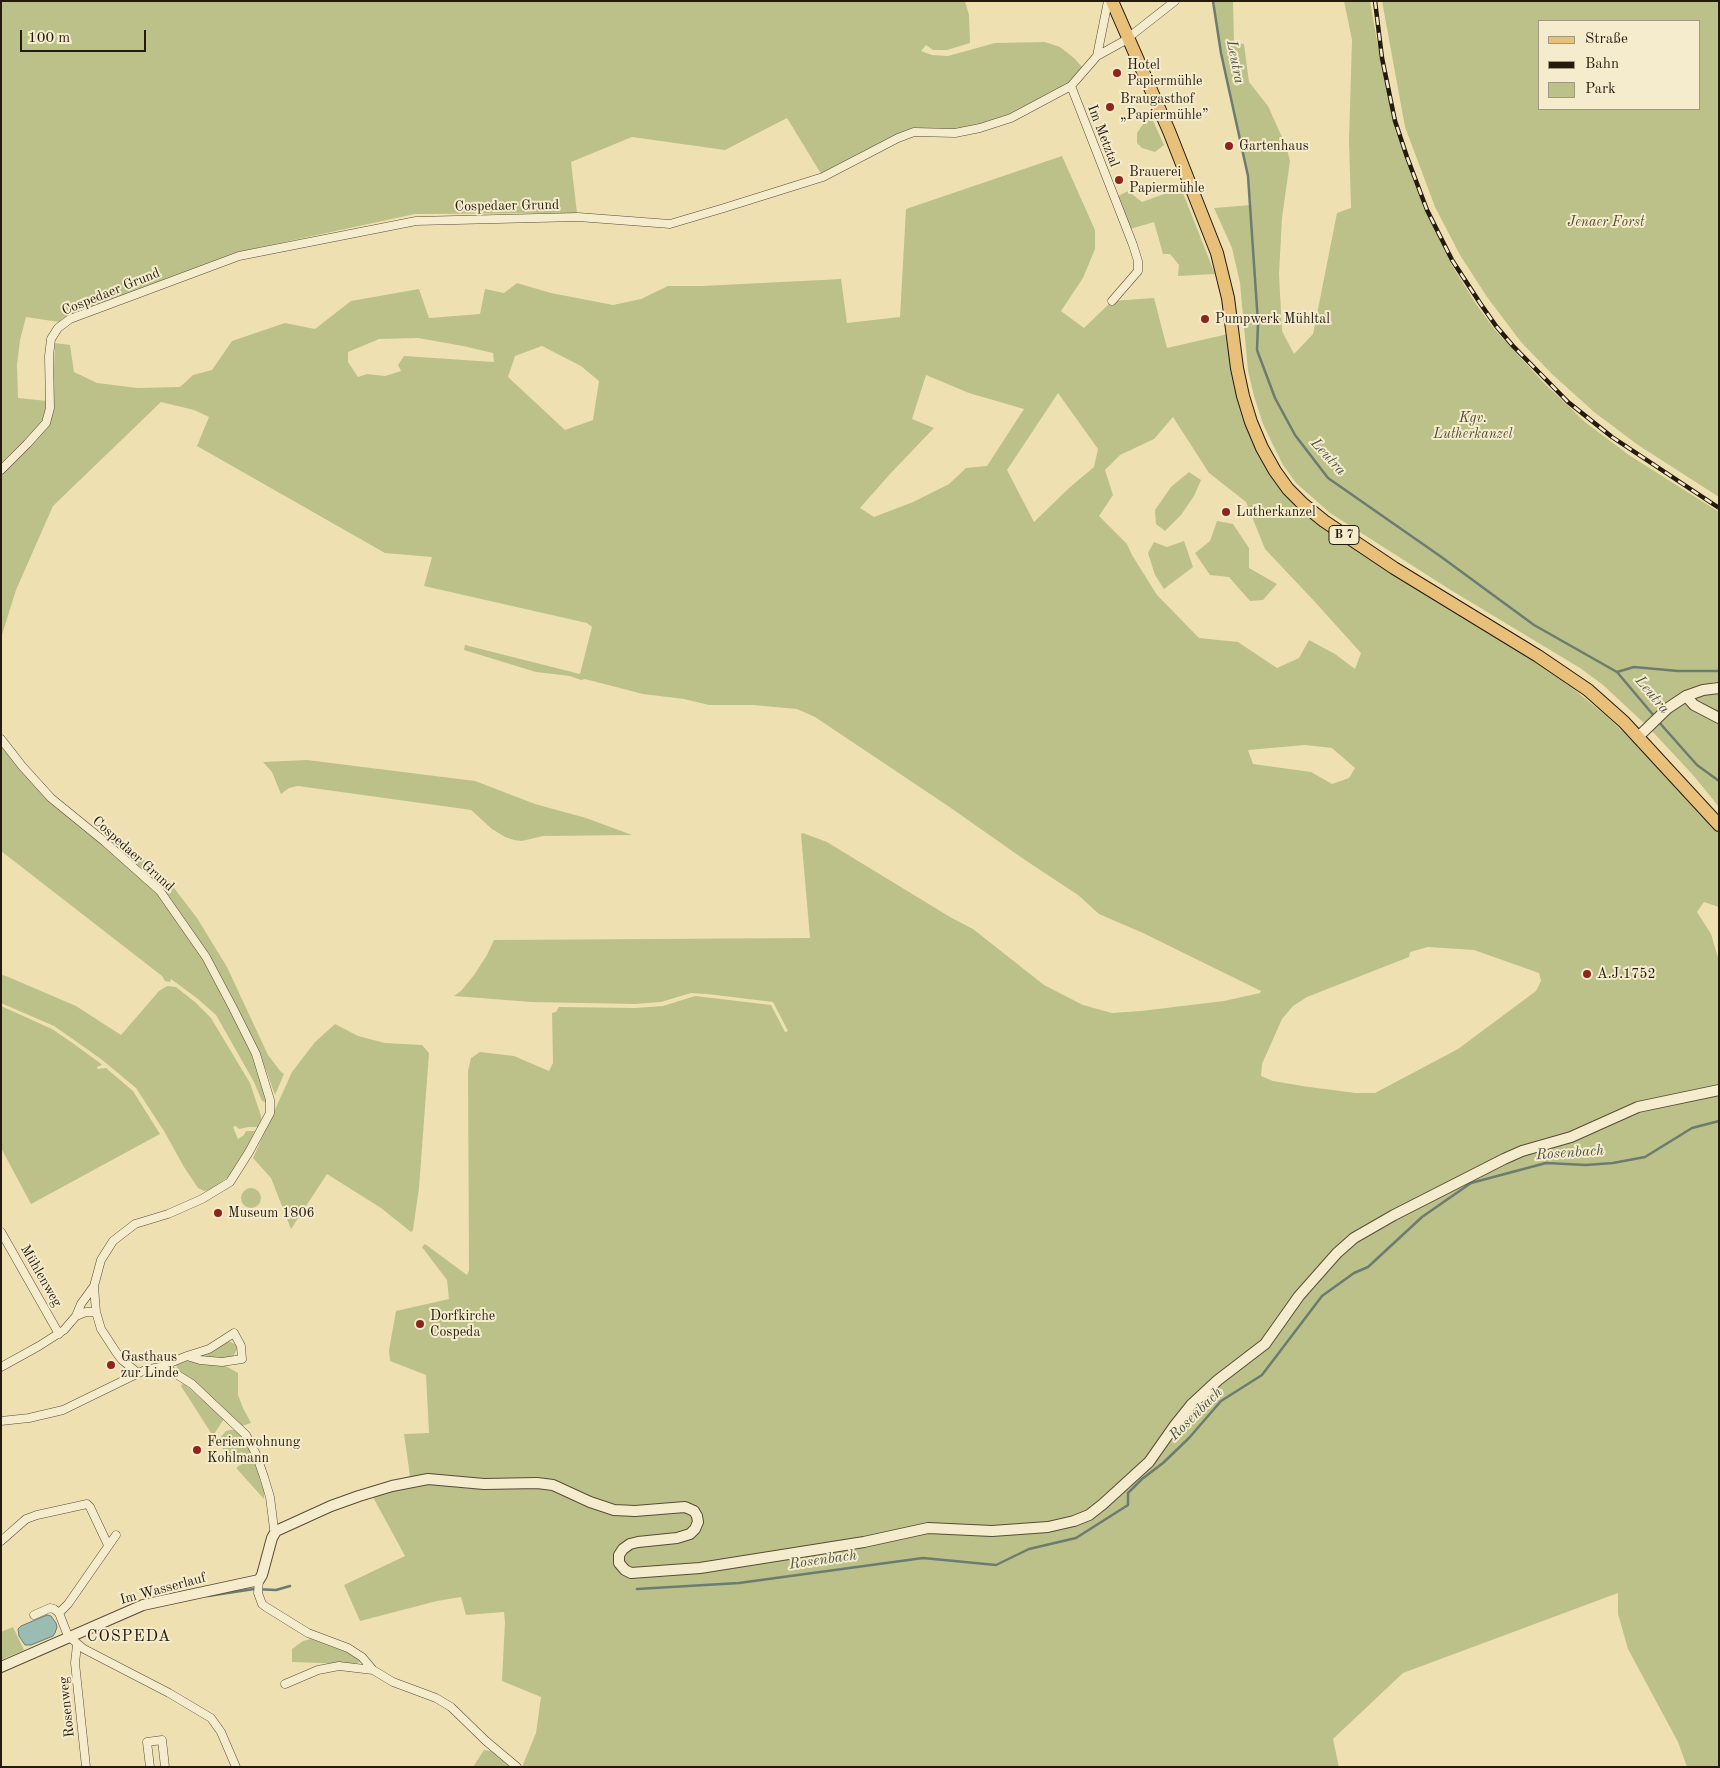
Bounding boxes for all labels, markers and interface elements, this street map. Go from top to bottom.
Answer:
scale bar [22,20,149,52]
legend [1538,20,1700,110]
text: 100 m [28,31,70,46]
text: Straße [1585,32,1628,47]
water label: Leutra [1222,39,1248,85]
place label: Hotel Papiermühle [1127,57,1202,90]
text: Bahn [1585,57,1619,72]
marker: Hotel Papiermühle [1111,67,1123,79]
text: Park [1585,82,1616,97]
place label: Braugasthof „Papiermühle” [1120,91,1209,124]
marker: Braugasthof „Papiermühle” [1104,101,1116,113]
street label: Im Metztal [1083,102,1123,170]
place label: Gartenhaus [1239,138,1309,154]
marker: Gartenhaus [1223,140,1235,152]
place label: Brauerei Papiermühle [1129,164,1204,196]
marker: Brauerei Papiermühle [1113,174,1125,186]
street label: Cospedaer Grund [455,197,559,215]
park label: Jenaer Forst [1568,214,1644,230]
street label: Cospedaer Grund [59,265,163,319]
place label: Pumpwerk Mühltal [1215,311,1330,327]
marker: Pumpwerk Mühltal [1199,313,1211,325]
park label: Kgv. Lutherkanzel [1433,410,1513,442]
water label: Leutra [1307,435,1349,479]
place label: Lutherkanzel [1236,504,1316,520]
marker: Lutherkanzel [1220,506,1232,518]
road number: B 7 [1329,526,1359,544]
water label: Leutra [1631,672,1673,718]
street label: Cospedaer Grund [89,813,177,895]
place label: A.J.1752 [1597,966,1656,982]
marker: A.J.1752 [1581,968,1593,980]
water label: Rosenbach [1535,1142,1605,1164]
place label: Museum 1806 [228,1205,315,1221]
marker: Museum 1806 [212,1207,224,1219]
street label: Mühlenweg [17,1242,65,1310]
place label: Dorfkirche Cospeda [430,1308,495,1340]
marker: Dorfkirche Cospeda [414,1318,426,1330]
place label: Gasthaus zur Linde [121,1349,179,1381]
marker: Gasthaus zur Linde [105,1359,117,1371]
water label: Rosenbach [1166,1384,1226,1444]
place label: Ferienwohnung Kohlmann [207,1434,300,1466]
marker: Ferienwohnung Kohlmann [191,1444,203,1456]
water label: Rosenbach [788,1546,858,1574]
street label: Im Wasserlauf [118,1569,208,1609]
district label: COSPEDA [86,1627,172,1647]
street label: Rosenweg [55,1676,79,1738]

